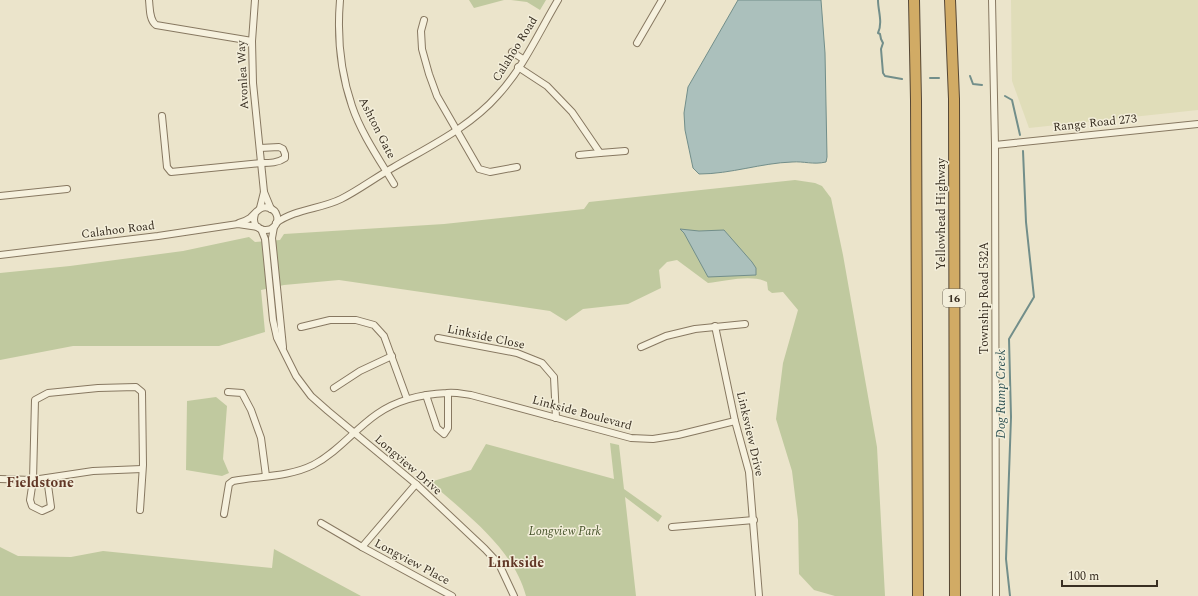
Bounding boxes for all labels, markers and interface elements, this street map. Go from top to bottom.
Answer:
street label: Calahoo Road [487,12,543,85]
street label: Avonlea Way [232,39,254,110]
street label: Ashton Gate [353,94,401,162]
street label: Range Road 273 [1052,109,1138,137]
street label: Yellowhead Highway [932,157,951,270]
street label: Calahoo Road [80,216,156,244]
street label: Township Road 532A [975,242,994,354]
road number: 16 [943,289,965,307]
street label: Linkside Close [445,319,527,355]
water label: Dog Rump Creek [991,349,1011,439]
street label: Linksview Drive [731,390,769,479]
street label: Linkside Boulevard [530,391,634,436]
street label: Longview Drive [370,430,446,500]
district label: Fieldstone [6,472,74,493]
park label: Longview Park [529,522,602,541]
street label: Longview Place [371,534,453,590]
district label: Linkside [488,552,544,573]
scale bar [1062,562,1157,588]
text: 100 m [1068,567,1099,586]

